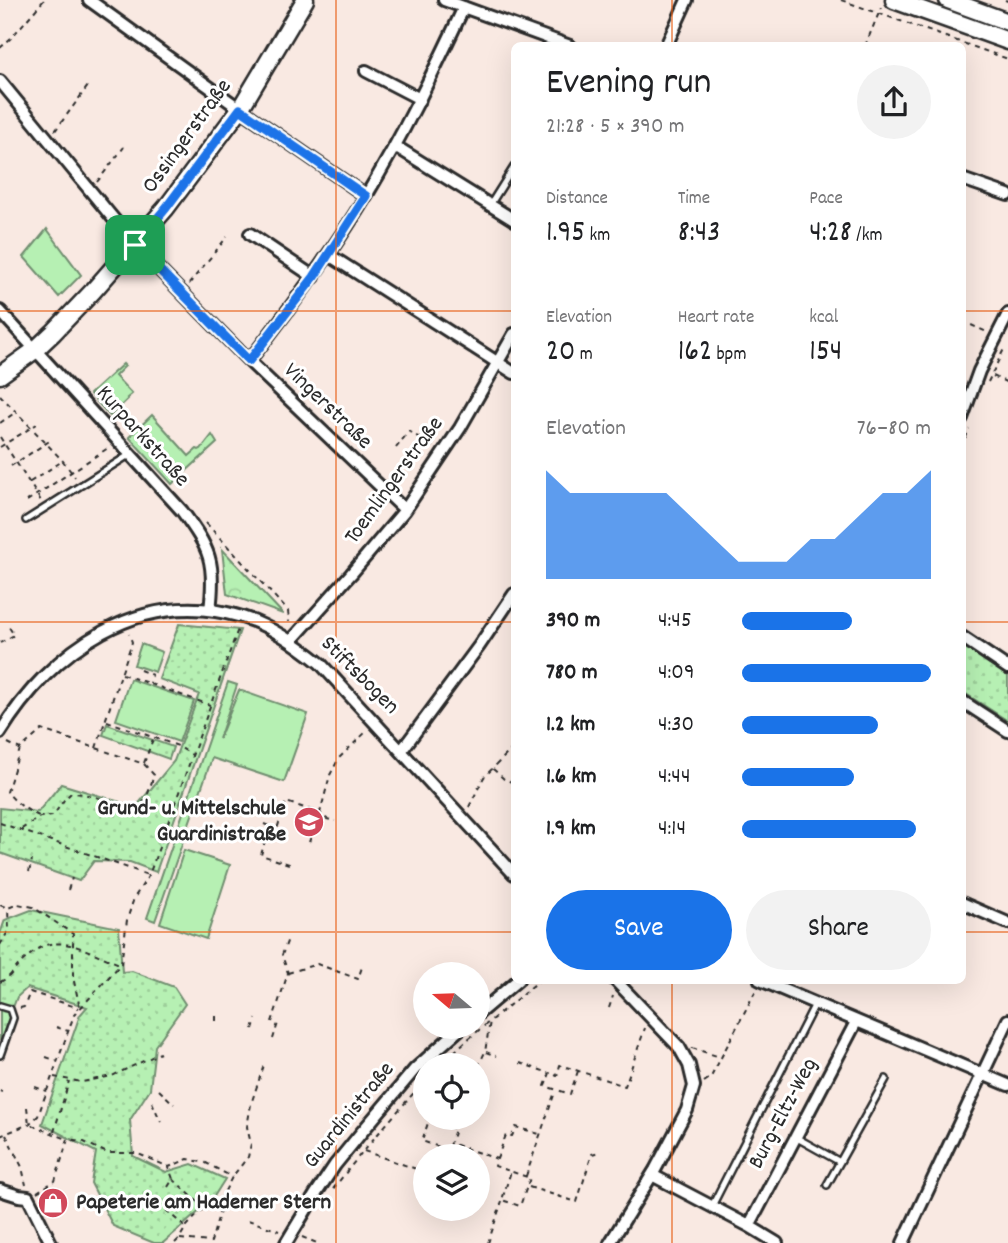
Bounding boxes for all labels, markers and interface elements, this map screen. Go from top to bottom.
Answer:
text: Evening run [546,57,711,112]
button: share [857,65,931,139]
street label: Ossingerstraße [135,73,241,201]
text: 21:28 · 5 × 390 m [546,111,684,144]
text: Distance [546,186,608,213]
text: Time [678,186,710,213]
text: Pace [809,186,843,213]
text: 1.95 [546,213,585,256]
text: 8:43 [678,213,720,256]
text: 4:28 [809,213,852,256]
pin [105,215,165,275]
text: km [585,223,610,250]
text: /km [852,223,883,250]
icon: arrive [116,226,154,264]
text: Elevation [546,305,612,332]
text: Heart rate [678,305,754,332]
text: kcal [809,305,838,332]
text: 20 [546,332,575,375]
text: 162 [678,332,712,375]
text: 154 [809,332,842,375]
text: m [575,342,593,369]
text: bpm [712,342,746,369]
street label: Vingerstraße [275,356,379,458]
street label: Kurparkstraße [87,379,197,495]
street label: Toemlingerstraße [337,410,453,552]
text: Elevation [546,413,626,446]
text: 76–80 m [857,413,931,446]
text: 390 m [546,605,600,638]
text: 4:45 [658,605,692,638]
street label: Stiftsbogen [312,629,406,723]
text: 780 m [546,657,598,690]
text: 4:09 [658,657,694,690]
text: 1.2 km [546,709,595,742]
text: 4:30 [658,709,694,742]
text: 1.6 km [546,761,597,794]
text: 4:44 [658,761,690,794]
place label: Grund- u. Mittelschule Guardinistraße [97,793,286,852]
school or university icon: Grund- u. Mittelschule Guardinistraße [292,805,326,839]
text: 1.9 km [546,813,596,846]
text: 4:14 [658,813,686,846]
button: Save [546,890,732,970]
button: Share [746,890,931,970]
north arrow [413,962,490,1040]
map controls [413,962,490,1221]
button: locate [413,1053,490,1130]
street label: Burg-Eltz-Weg [741,1053,827,1175]
street label: Guardinistraße [297,1055,403,1177]
button: layers [413,1144,490,1221]
shop icon: Papeterie am Haderner Stern [36,1186,70,1220]
place label: Papeterie am Haderner Stern [76,1187,331,1220]

